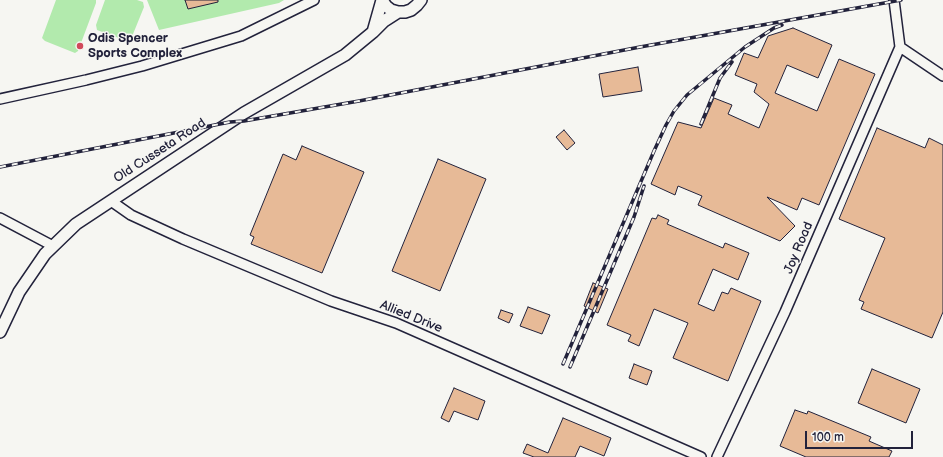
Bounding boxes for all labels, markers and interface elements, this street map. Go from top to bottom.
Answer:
place label: Odis Spencer Sports Complex [88,31,182,62]
marker: Odis Spencer Sports Complex [75,41,85,51]
street label: Old Cusseta Road [111,115,209,187]
street label: Joy Road [781,220,817,276]
street label: Allied Drive [377,297,445,337]
scale bar [807,423,915,449]
text: 100 m [812,430,844,445]

